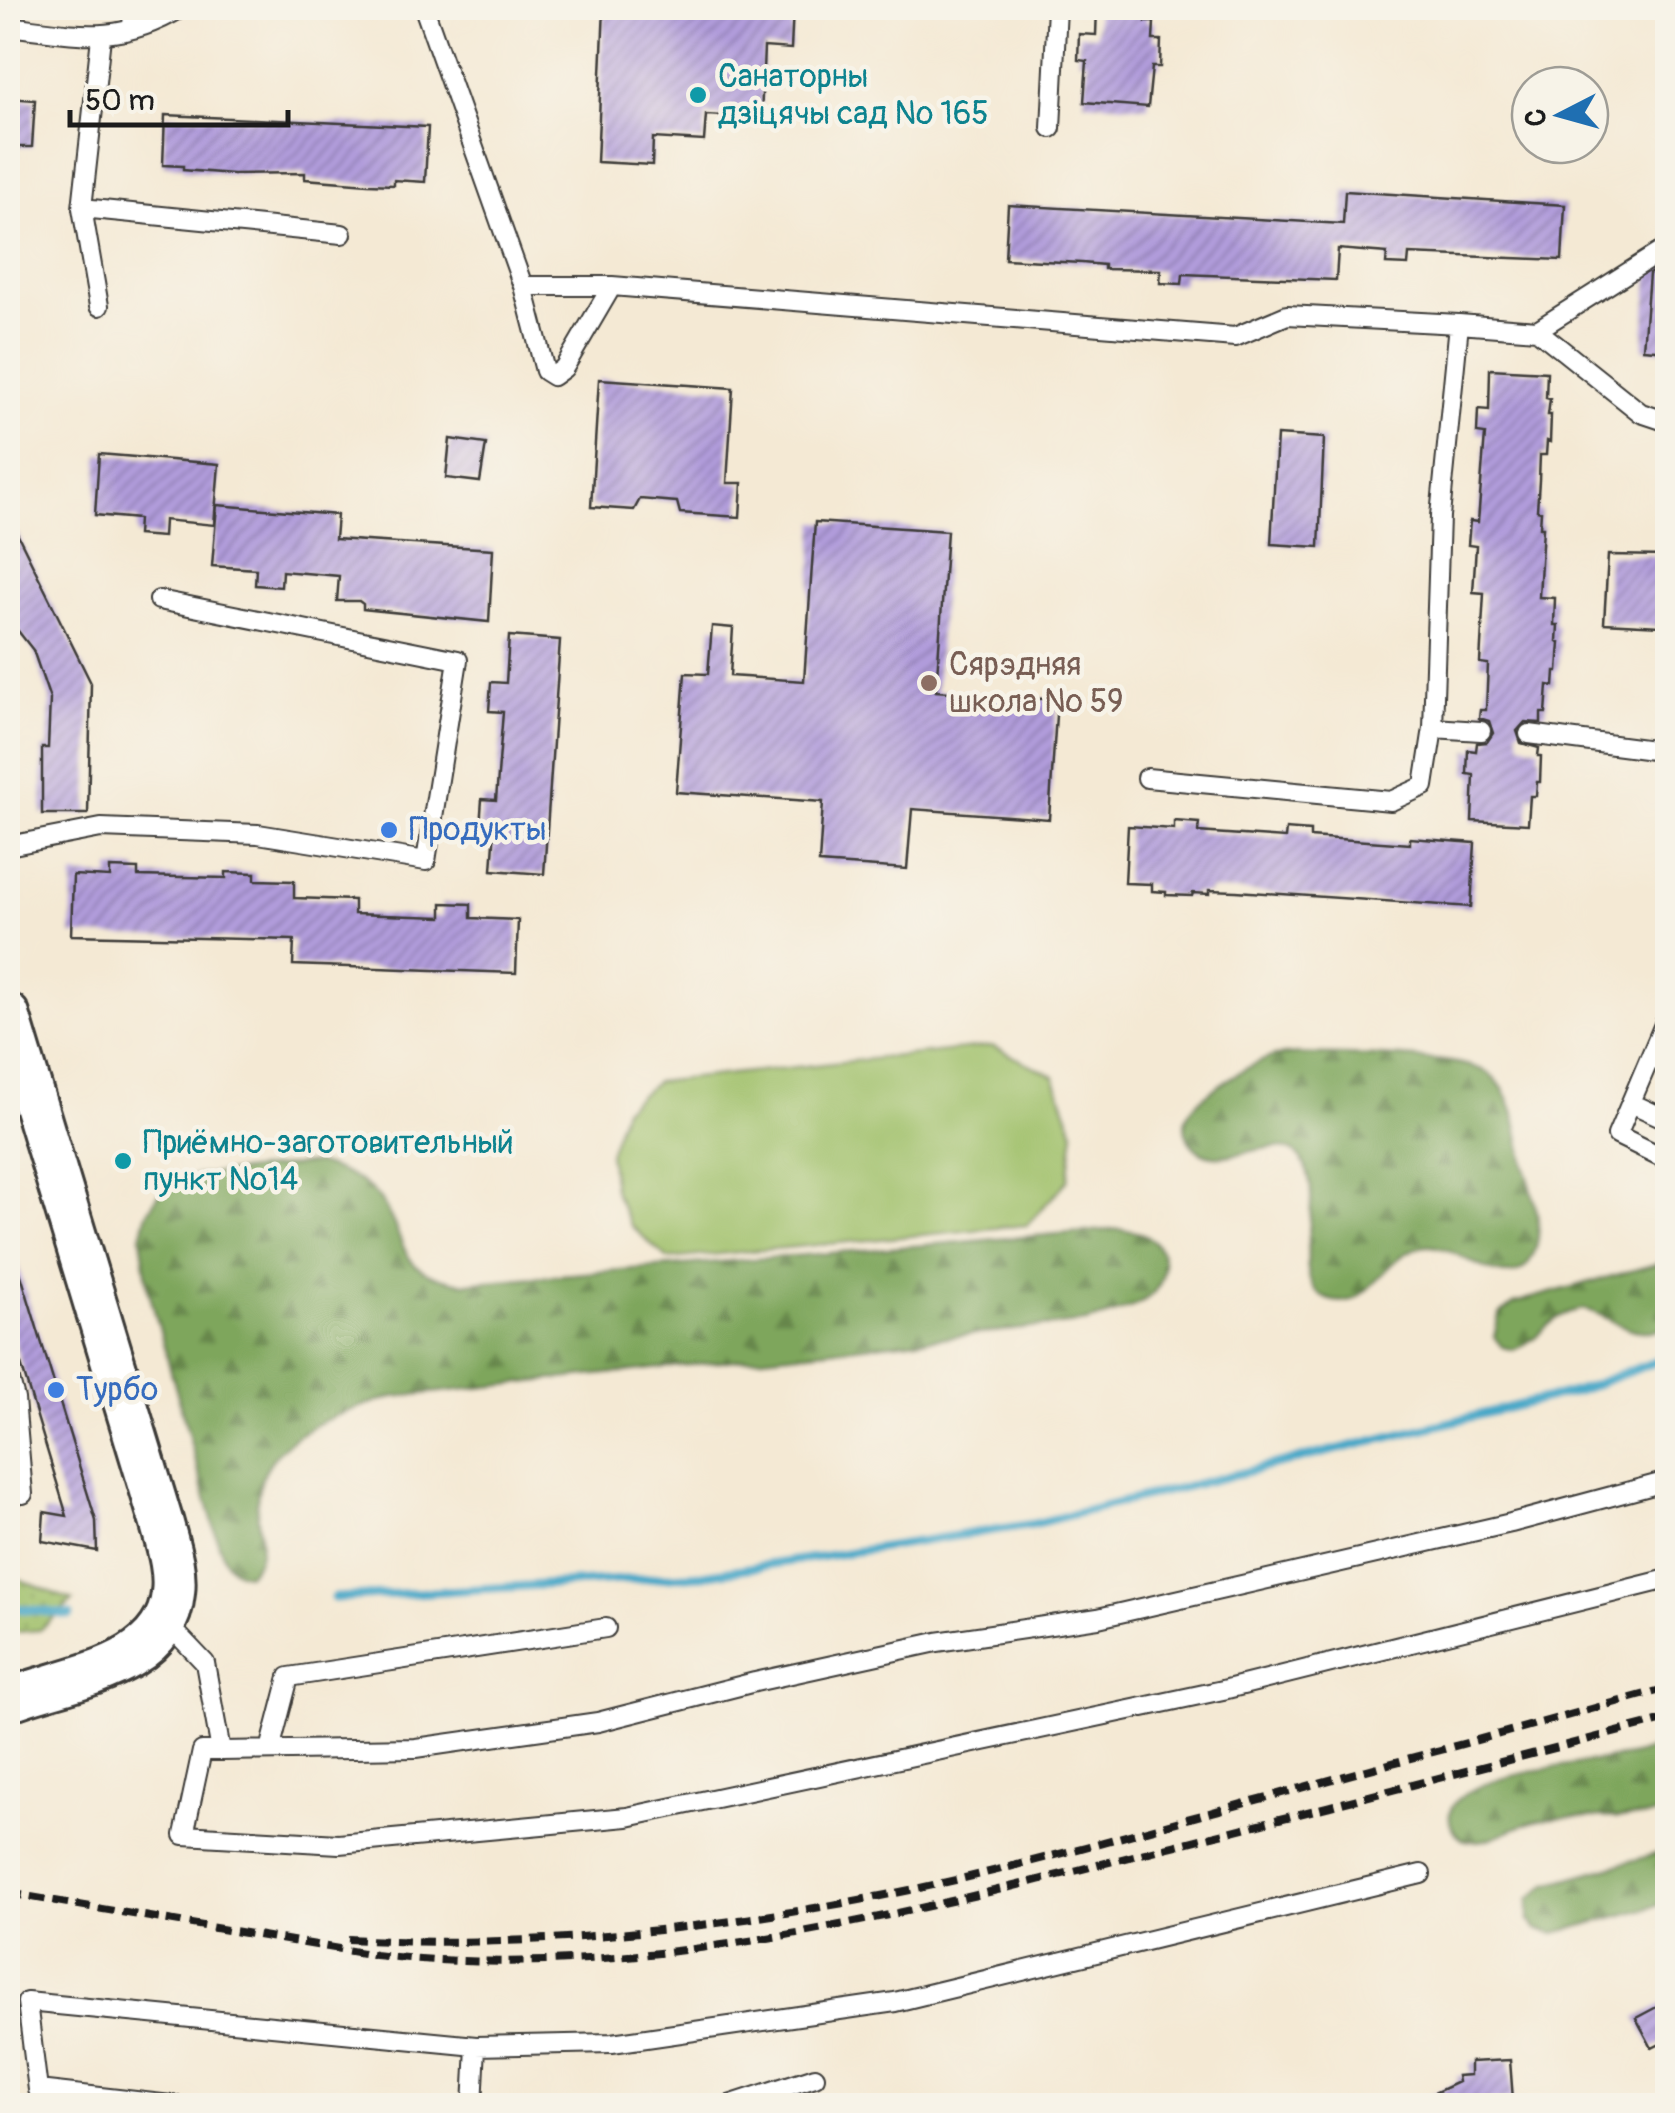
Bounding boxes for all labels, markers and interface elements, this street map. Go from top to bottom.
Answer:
place label: Санаторны дзіцячы сад № 165 [718,57,989,134]
scale bar [70,65,288,127]
north arrow [1510,65,1610,165]
text: 50 m [85,82,155,119]
marker: Санаторны дзіцячы сад № 165 [687,84,709,106]
text: С [1518,107,1555,128]
place label: Сярэдняя школа № 59 [949,645,1124,722]
marker: Сярэдняя школа № 59 [918,672,940,694]
place label: Продукты [409,810,546,850]
marker: Продукты [378,819,400,841]
place label: Приёмно-заготовительный пункт №14 [143,1123,514,1200]
marker: Приёмно-заготовительный пункт №14 [112,1150,134,1172]
place label: Турбо [76,1370,158,1410]
marker: Турбо [45,1379,67,1401]

